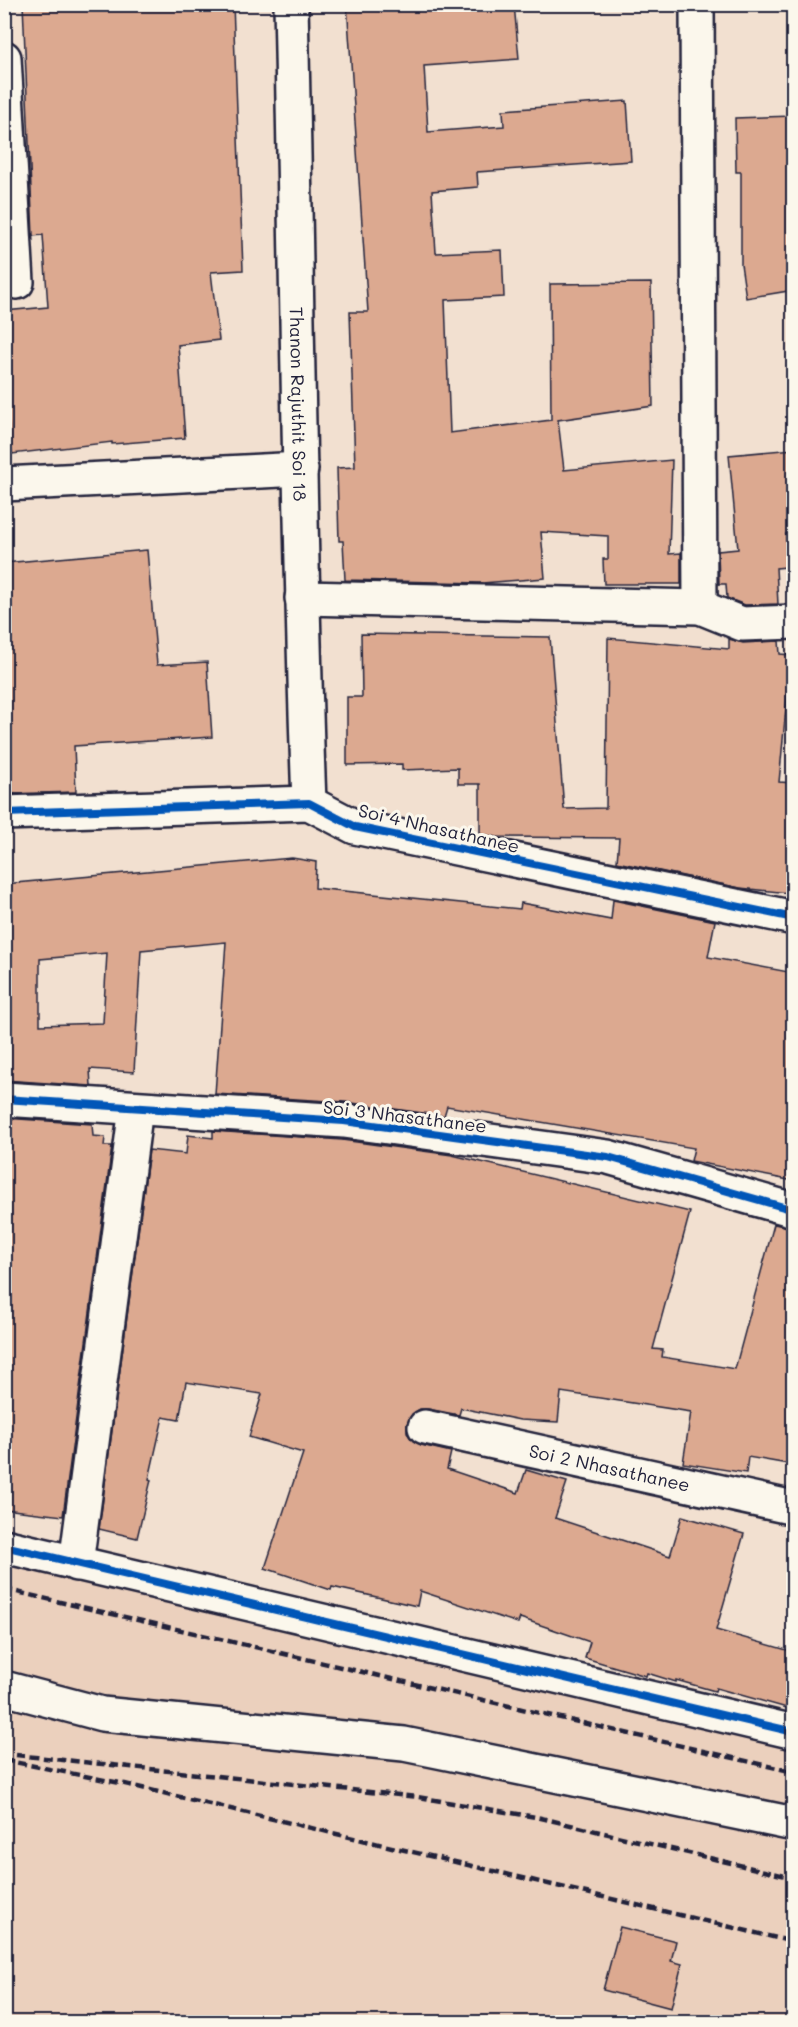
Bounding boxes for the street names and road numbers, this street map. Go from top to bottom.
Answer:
street label: Thanon Rajuthit Soi 18 [285,306,312,502]
street label: Soi 4 Nhasathanee [356,798,522,858]
street label: Soi 3 Nhasathanee [322,1094,488,1138]
street label: Soi 2 Nhasathanee [527,1438,692,1497]

